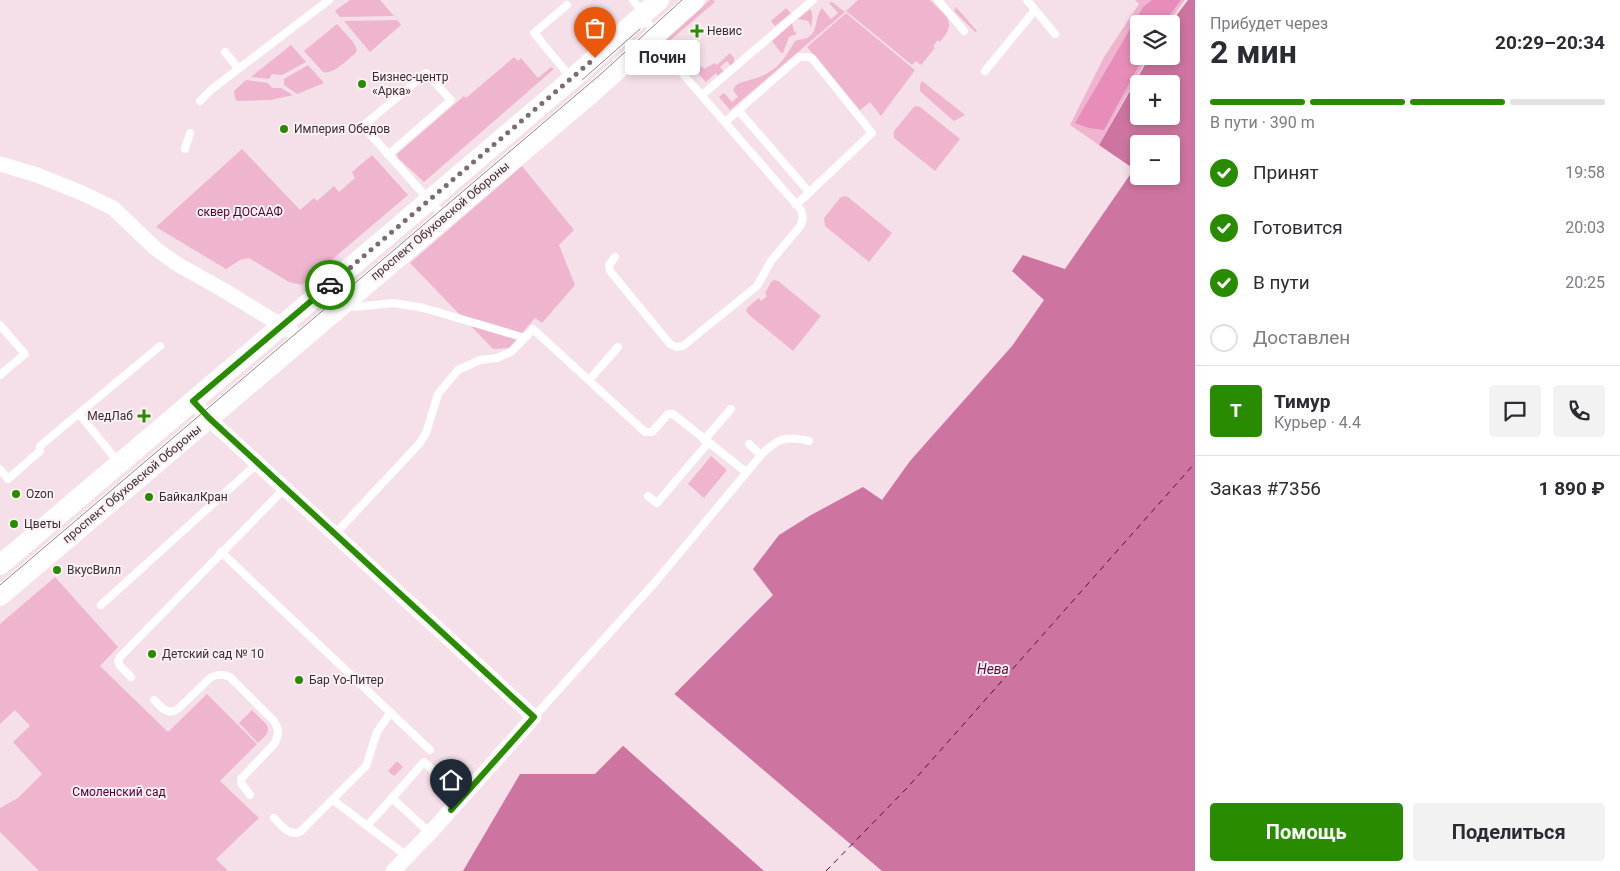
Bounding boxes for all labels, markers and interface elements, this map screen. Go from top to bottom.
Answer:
pin [574,7,616,58]
icon: bag [581,14,609,42]
text: Прибудет через [1210,14,1328,33]
map controls [1130,15,1180,185]
button: layers [1130,15,1180,65]
place label: Невис [707,24,742,38]
marker: Невис [691,25,703,37]
text: 20:29–20:34 [1495,31,1605,54]
text: 2 мин [1210,33,1297,71]
callout: Почин [625,40,700,76]
text: Почин [639,48,686,67]
place label: Бизнес-центр «Арка» [372,70,449,98]
button: + [1130,75,1180,125]
marker: Бизнес-центр «Арка» [356,78,368,90]
text: В пути · 390 m [1210,113,1315,132]
place label: Империя Обедов [294,122,390,136]
marker: Империя Обедов [278,123,290,135]
button: − [1130,135,1180,185]
street label: проспект Обуховской Обороны [368,159,512,283]
icon: check [1210,159,1238,187]
text: Принят [1253,161,1319,184]
text: 19:58 [1565,163,1605,182]
park label: сквер ДОСААФ [197,205,283,219]
icon: check [1210,214,1238,242]
text: Готовится [1253,216,1343,239]
text: 20:03 [1565,218,1605,237]
courier [305,260,355,310]
icon: check [1210,269,1238,297]
icon: car [316,271,344,299]
text: В пути [1253,271,1310,294]
text: 20:25 [1565,273,1605,292]
text: Доставлен [1253,326,1350,349]
button: chat [1489,385,1541,437]
button: phone [1553,385,1605,437]
text: Тимур [1274,390,1330,413]
text: Т [1230,399,1242,422]
place label: МедЛаб [87,409,133,423]
marker: МедЛаб [137,409,151,423]
text: Курьер · 4.4 [1274,413,1361,432]
street label: проспект Обуховской Обороны [60,422,204,546]
text: Заказ #7356 [1210,477,1321,500]
text: 1 890 ₽ [1539,477,1605,500]
place label: Ozon [26,487,54,501]
marker: Ozon [10,488,22,500]
place label: БайкалКран [159,490,228,504]
marker: БайкалКран [143,491,155,503]
place label: Цветы [24,517,61,531]
marker: Цветы [8,518,20,530]
place label: ВкусВилл [67,563,121,577]
marker: ВкусВилл [51,564,63,576]
place label: Детский сад № 10 [162,647,264,661]
marker: Детский сад № 10 [146,648,158,660]
water label: Нева [977,661,1009,677]
place label: Бар Yo-Питер [309,673,384,687]
marker: Бар Yo-Питер [293,674,305,686]
pin [430,759,472,810]
icon: home [437,766,465,794]
park label: Смоленский сад [72,785,166,799]
button: Помощь [1210,803,1403,861]
button: Поделиться [1413,803,1605,861]

